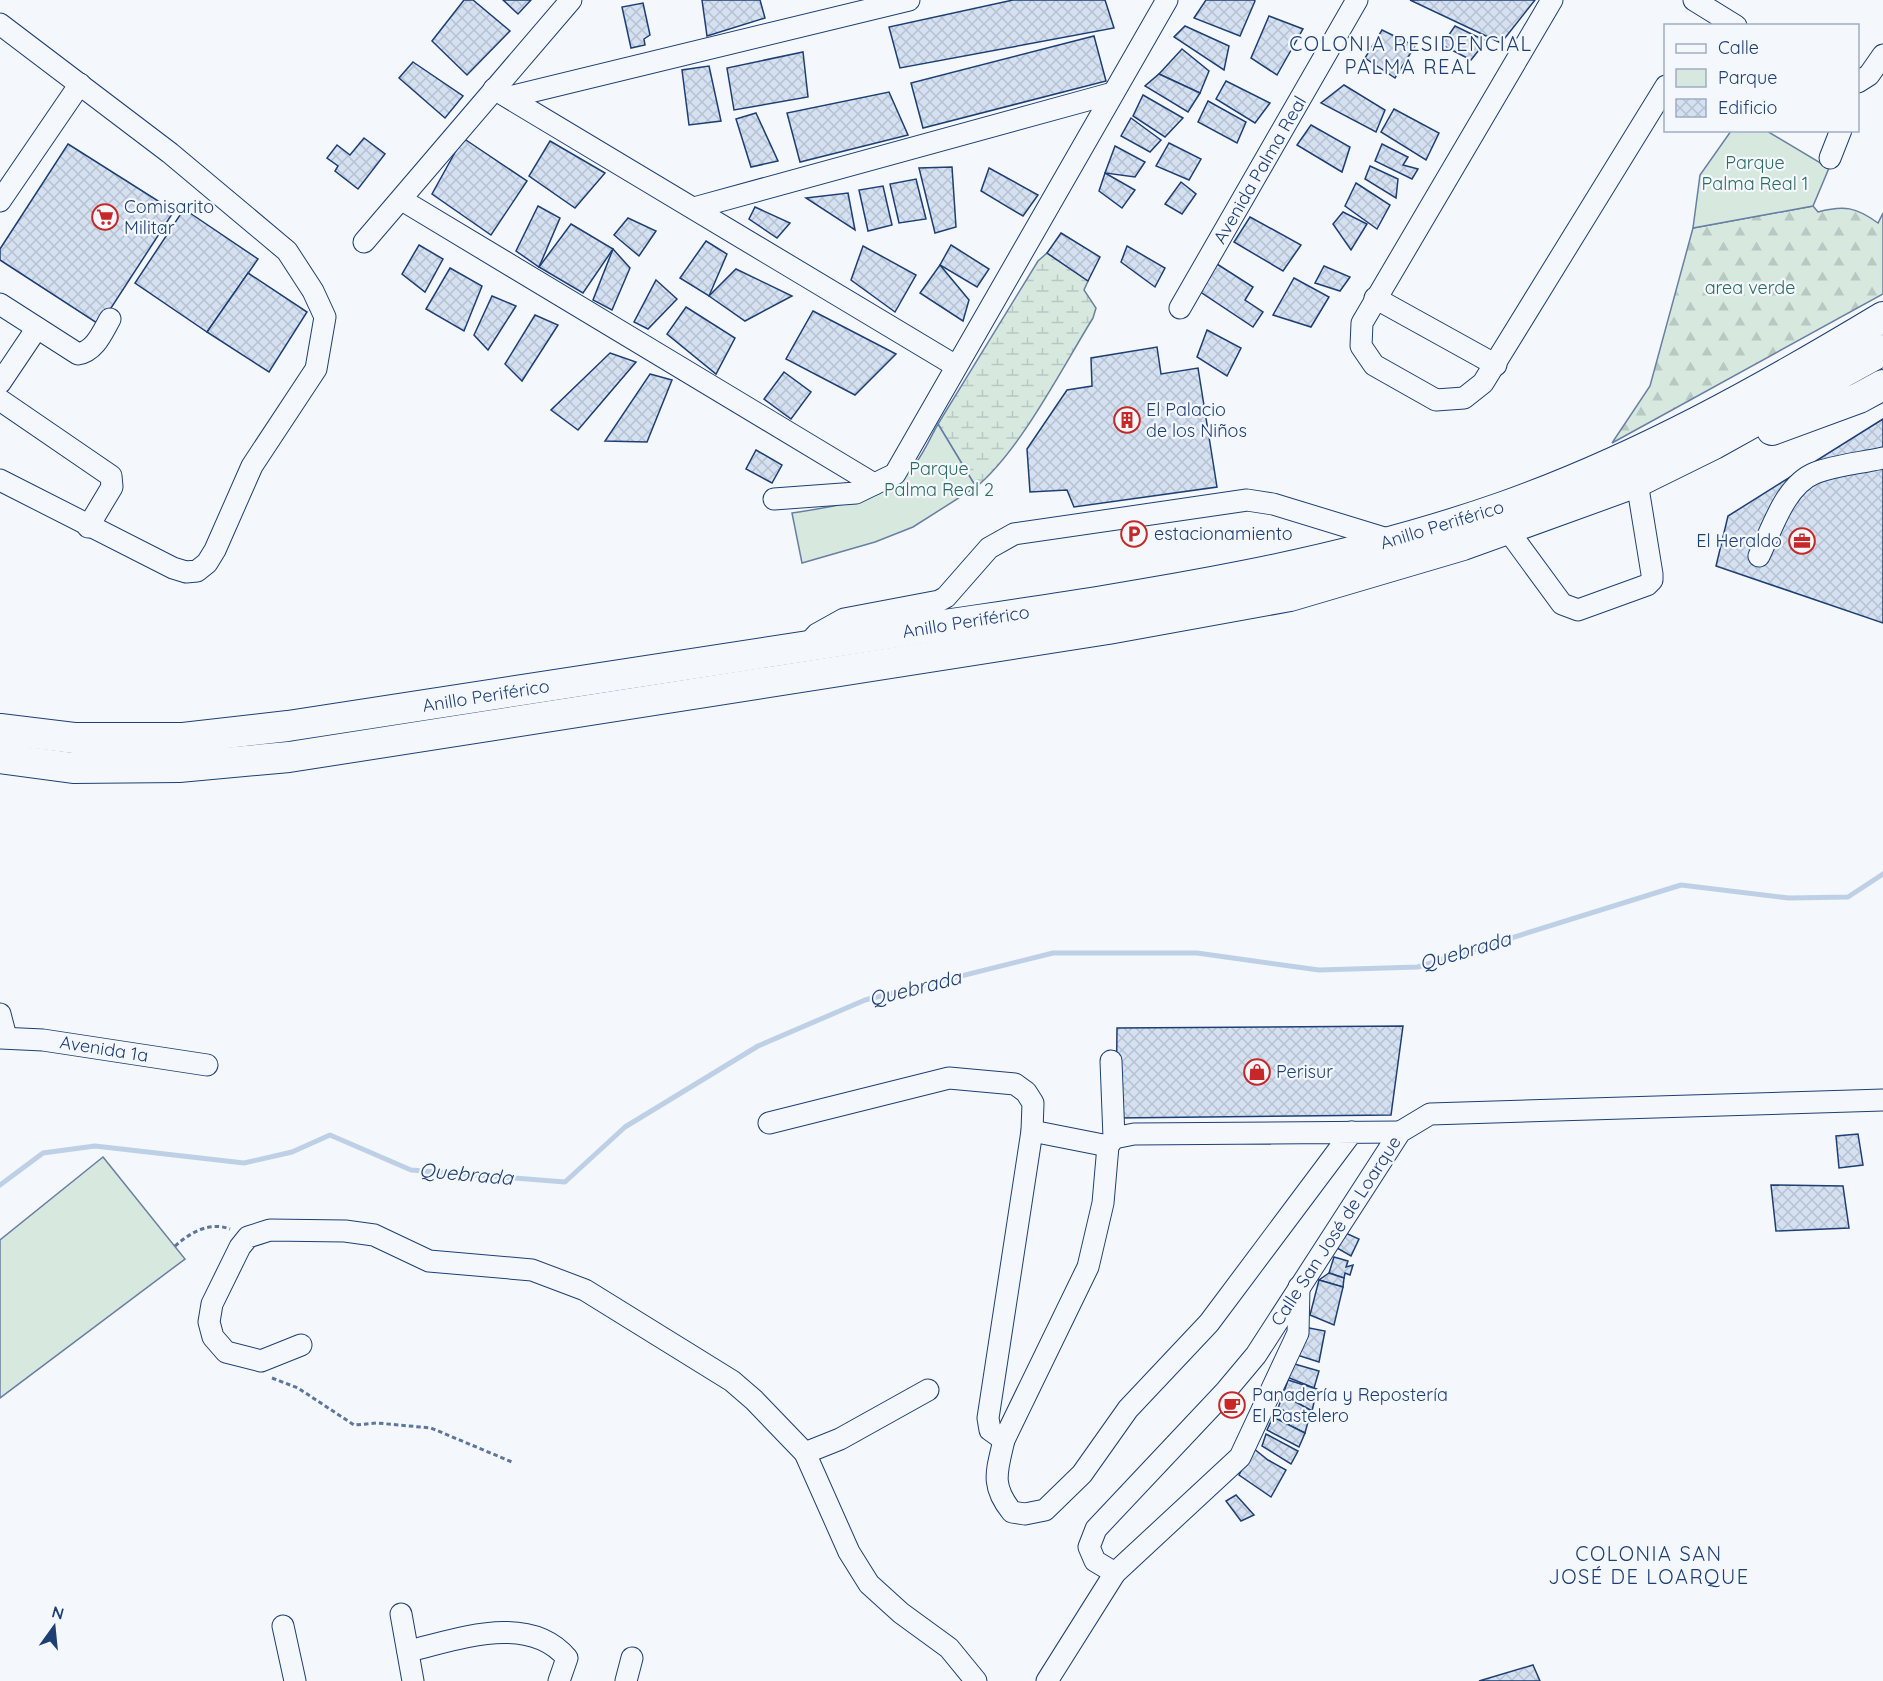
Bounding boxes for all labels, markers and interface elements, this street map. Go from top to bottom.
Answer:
legend [1664,24,1859,132]
district label: COLONIA RESIDENCIAL PALMA REAL [1289,31,1533,79]
text: Calle [1718,36,1759,59]
text: Parque [1718,66,1777,89]
street label: Avenida Palma Real [1208,92,1311,248]
text: Edificio [1718,96,1777,119]
park label: Parque Palma Real 1 [1702,151,1808,195]
place label: Comisarito Militar [124,195,214,239]
supermarket icon: Comisarito Militar [90,202,120,232]
park label: area verde [1705,276,1795,299]
place label: El Palacio de los Niños [1146,398,1247,442]
building icon: El Palacio de los Niños [1112,405,1142,435]
park label: Parque Palma Real 2 [884,457,994,501]
street label: Anillo Periférico [1377,495,1507,554]
parking icon: estacionamiento [1119,519,1149,549]
place label: estacionamiento [1154,522,1293,545]
office icon: El Heraldo [1787,526,1817,556]
place label: El Heraldo [1696,529,1782,552]
street label: Anillo Periférico [901,600,1031,643]
street label: Anillo Periférico [421,674,551,717]
water label: Quebrada [1416,925,1515,976]
water label: Quebrada [866,964,965,1011]
street label: Avenida 1a [58,1030,150,1067]
shop icon: Perisur [1242,1057,1272,1087]
place label: Perisur [1276,1060,1333,1083]
street label: Calle San José de Loarque [1265,1131,1406,1330]
water label: Quebrada [418,1157,516,1190]
place label: Panadería y Repostería El Pastelero [1252,1383,1448,1427]
cafe icon: Panadería y Repostería El Pastelero [1217,1390,1247,1420]
district label: COLONIA SAN JOSÉ DE LOARQUE [1548,1541,1750,1589]
north arrow [24,1597,84,1657]
text: N [50,1601,66,1624]

